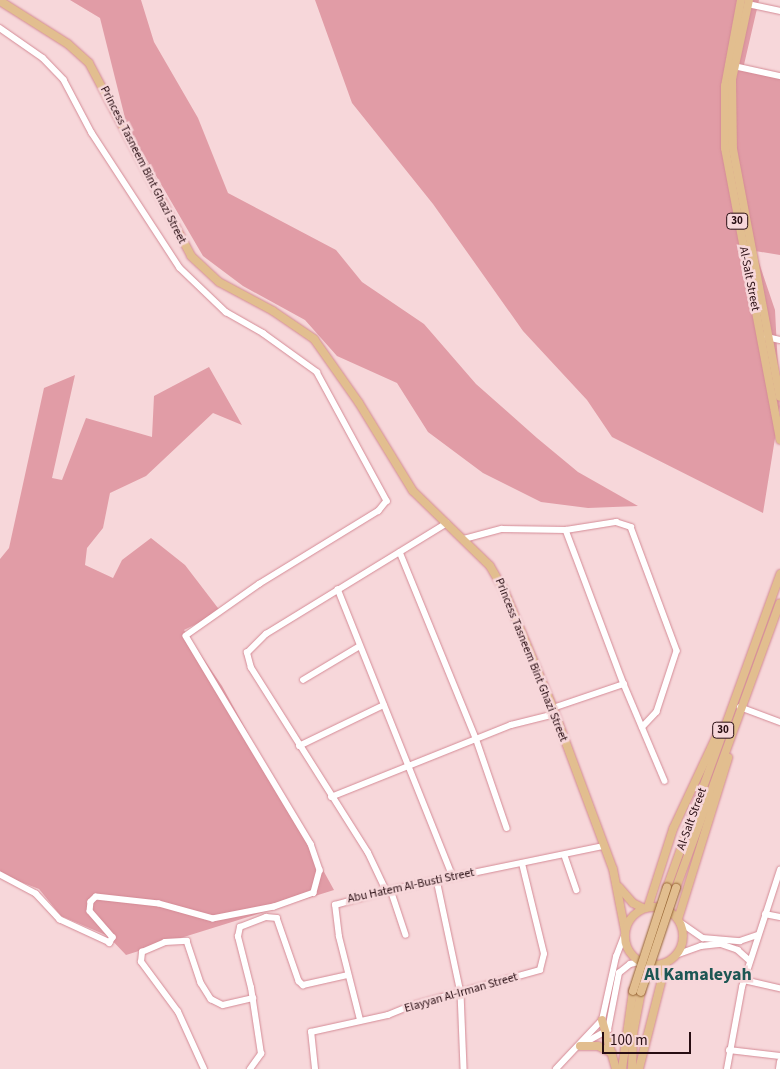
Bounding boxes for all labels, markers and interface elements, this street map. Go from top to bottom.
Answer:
street label: Princess Tasneem Bint Ghazi Street [97,84,189,246]
road number: 30 [726,212,748,230]
street label: Al-Salt Street [736,246,762,312]
street label: Princess Tasneem Bint Ghazi Street [492,576,570,744]
road number: 30 [712,722,734,738]
street label: Al-Salt Street [674,786,710,852]
street label: Abu Hatem Al-Busti Street [346,866,476,906]
district label: Al Kamaleyah [644,964,752,986]
street label: Elayyan Al-Irman Street [403,970,519,1016]
scale bar [605,1022,694,1054]
text: 100 m [610,1030,648,1051]

